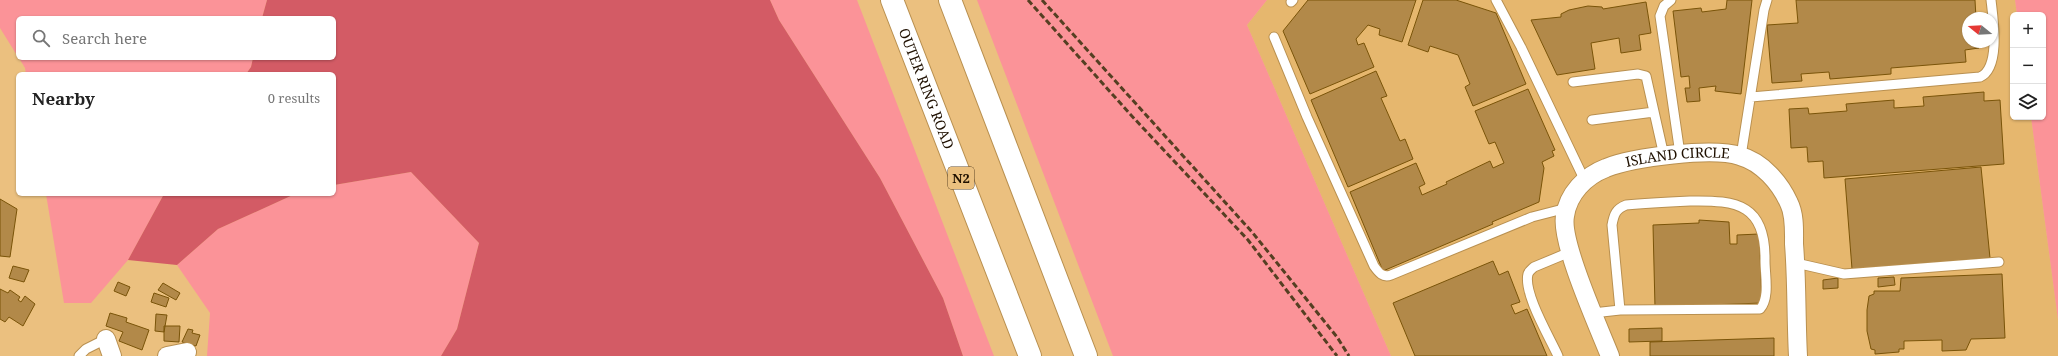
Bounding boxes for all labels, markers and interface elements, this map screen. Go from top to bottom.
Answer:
north arrow [1962,12,1998,48]
map controls [2010,12,2046,120]
button: + [2010,12,2046,48]
search box [16,16,336,60]
street label: OUTER RING ROAD [895,25,959,152]
icon: search [30,27,52,49]
text: Search here [62,28,147,48]
button: − [2010,48,2046,84]
button: layers [2010,84,2046,120]
text: Nearby [32,87,95,110]
text: 0 results [268,89,320,107]
street label: ISLAND CIRCLE [1623,142,1731,171]
road number: N2 [948,167,974,189]

